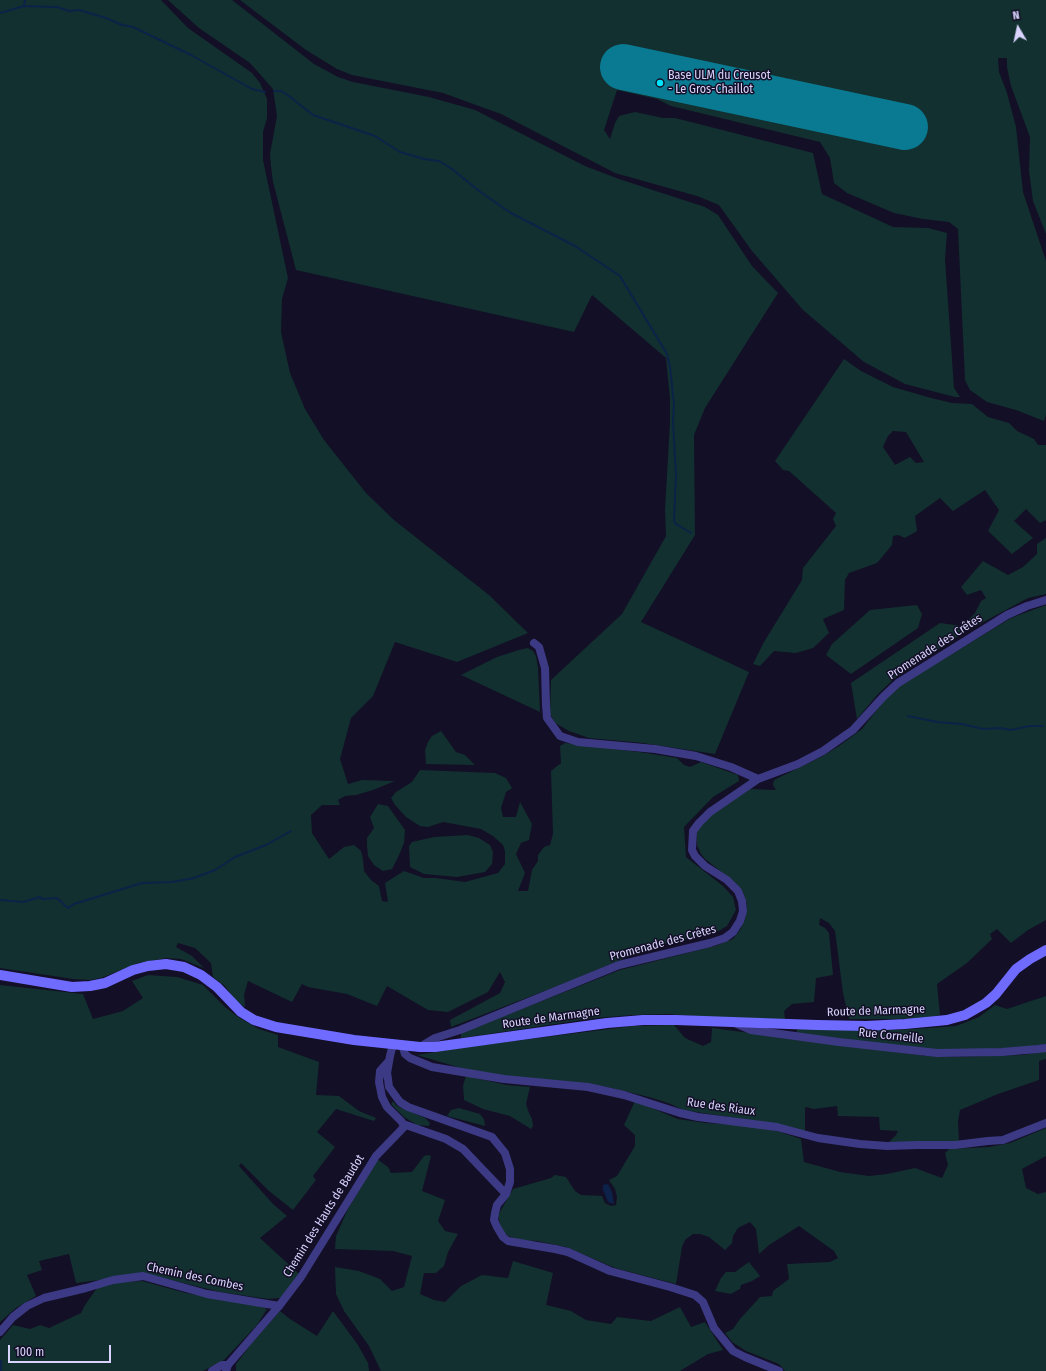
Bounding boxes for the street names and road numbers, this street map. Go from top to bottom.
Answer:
street label: Promenade des Crêtes [885,611,985,683]
street label: Promenade des Crêtes [608,922,718,964]
street label: Route de Marmagne [827,1002,925,1020]
street label: Route de Marmagne [501,1004,601,1032]
street label: Rue Corneille [858,1025,924,1047]
street label: Rue des Riaux [686,1095,756,1119]
street label: Chemin des Hauts de Baudot [280,1152,368,1280]
street label: Chemin des Combes [145,1260,245,1294]

